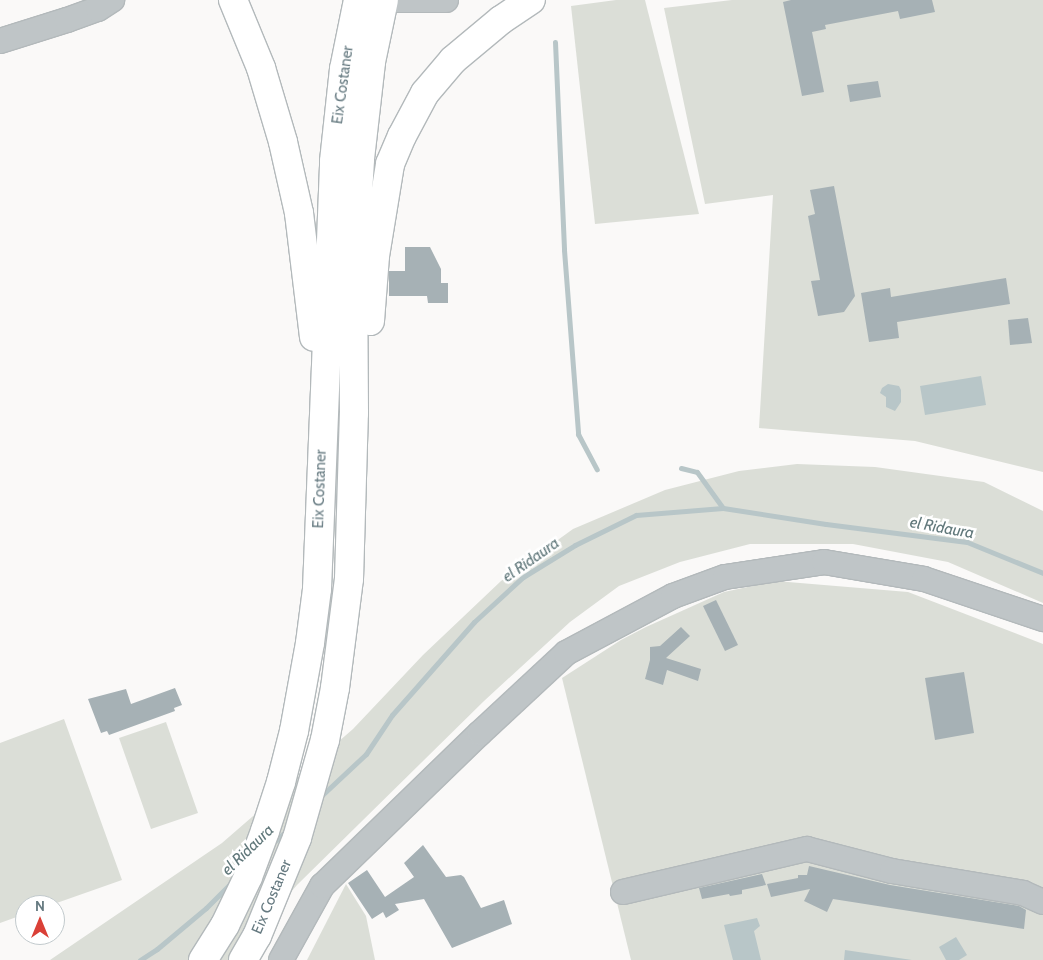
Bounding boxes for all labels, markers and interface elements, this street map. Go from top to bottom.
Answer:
street label: Eix Costaner [329,45,357,125]
street label: Eix Costaner [310,449,330,529]
water label: el Ridaura [908,513,976,543]
water label: el Ridaura [499,534,563,586]
water label: el Ridaura [218,821,278,879]
street label: Eix Costaner [248,857,296,937]
north arrow [15,895,65,945]
text: N [35,897,45,915]

